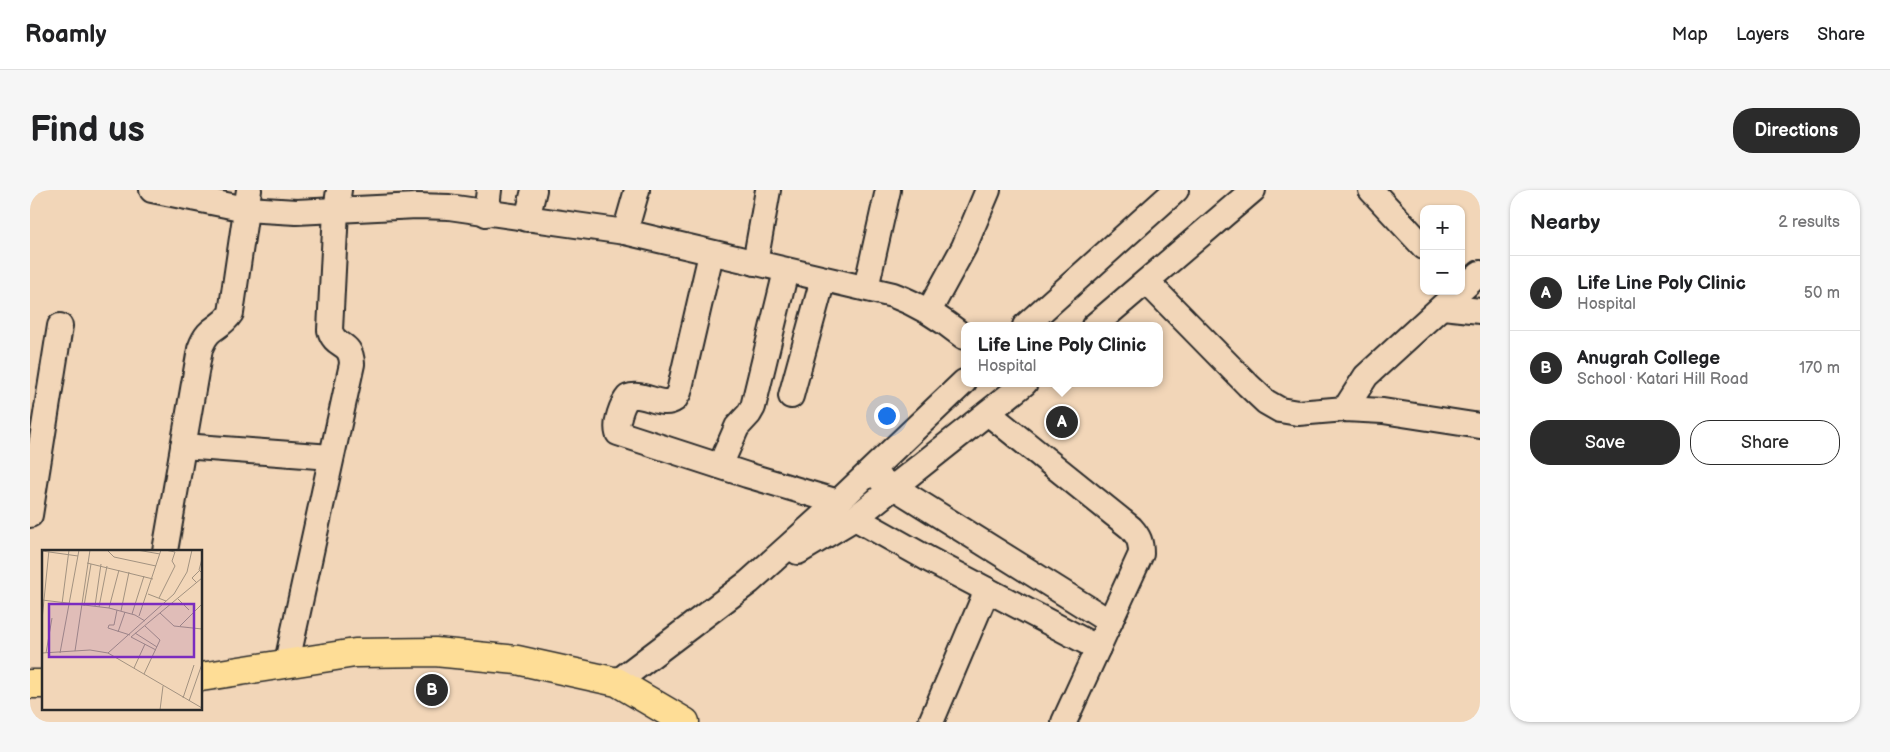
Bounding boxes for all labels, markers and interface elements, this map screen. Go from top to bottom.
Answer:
text: Roamly [25,20,106,49]
text: Map [1672,24,1708,45]
text: Layers [1736,24,1789,45]
text: Share [1817,24,1865,45]
button: Directions [1733,108,1860,153]
text: Find us [30,109,145,152]
map controls [1420,205,1465,295]
button: + [1420,205,1465,250]
text: Nearby [1530,210,1600,235]
text: 2 results [1778,213,1840,232]
button: − [1420,250,1465,295]
text: Life Line Poly Clinic [1577,272,1746,295]
text: A [1541,284,1551,303]
text: 50 m [1804,284,1840,303]
text: Hospital [1577,295,1636,314]
popup [961,322,1163,387]
text: Life Line Poly Clinic [978,334,1146,357]
text: Anugrah College [1577,347,1720,370]
text: Hospital [978,357,1036,376]
text: B [1540,359,1552,378]
text: 170 m [1799,359,1840,378]
text: School · Katari Hill Road [1577,370,1748,389]
your location [874,403,900,429]
pin: A [1046,403,1078,441]
button: Save [1530,420,1680,465]
button: Share [1690,420,1840,465]
inset map [42,550,202,710]
pin: B [416,671,448,709]

